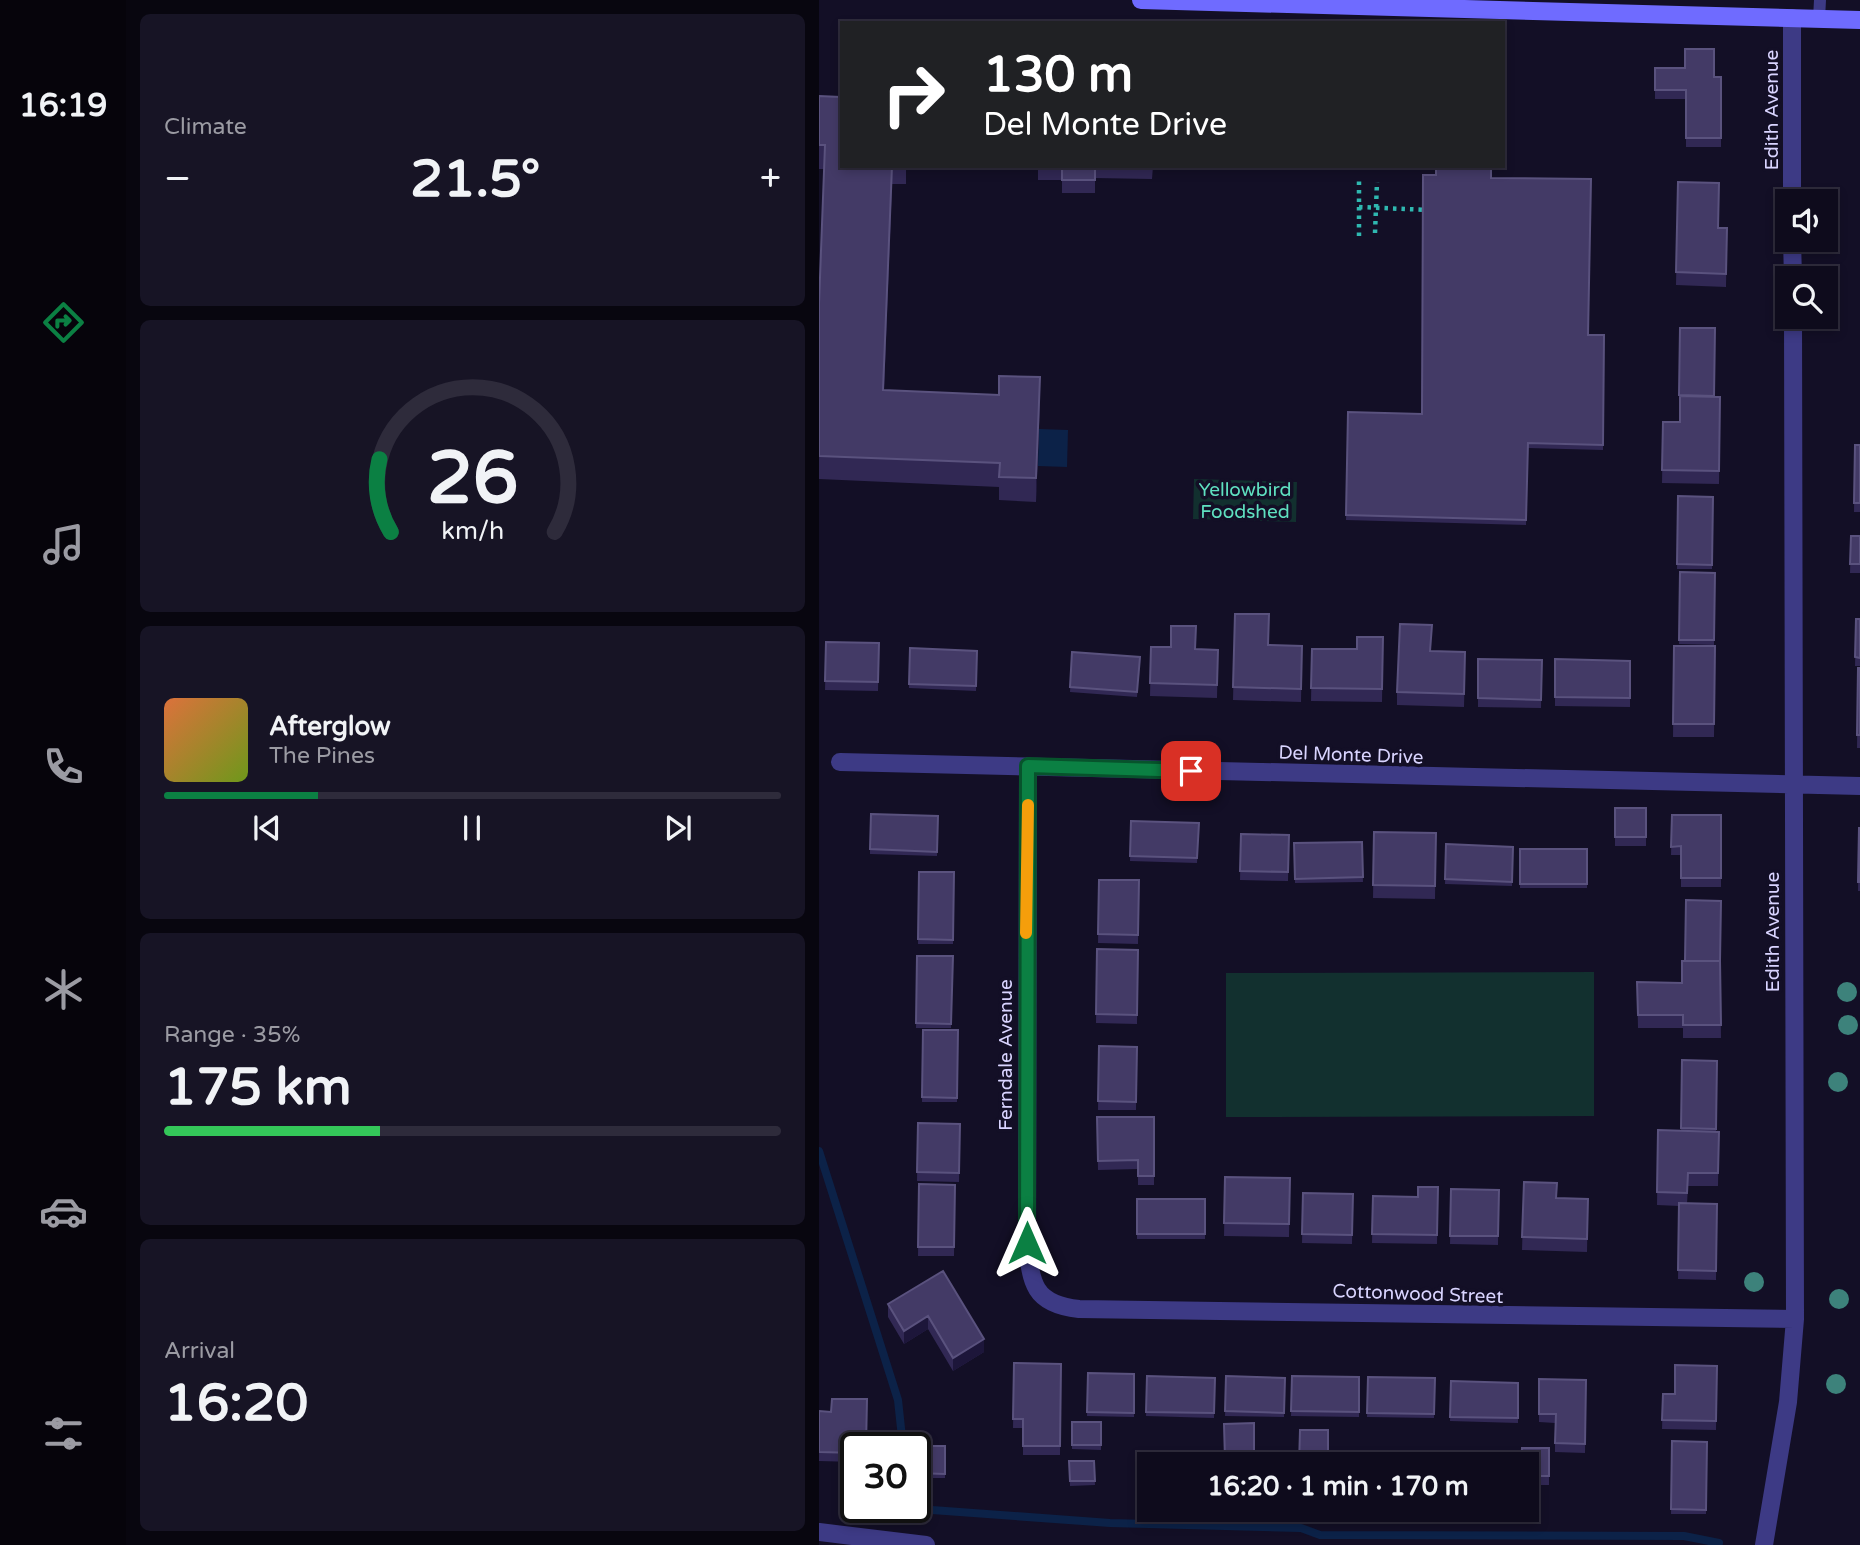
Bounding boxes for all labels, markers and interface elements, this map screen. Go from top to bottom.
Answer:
text: 130 m [983,46,1133,105]
icon: right [868,49,959,140]
street label: Edith Avenue [1761,50,1783,170]
text: 16:19 [19,87,107,125]
text: Del Monte Drive [983,106,1227,144]
text: Climate [164,113,247,141]
text: 21.5° [410,148,540,211]
text: − [164,156,191,202]
text: + [760,156,781,202]
map controls [1775,189,1838,329]
button: sound [1775,189,1838,252]
button: search [1775,266,1838,329]
icon: directions [39,298,88,347]
text: 26 [427,436,518,524]
park label: Yellowbird Foodshed [1198,479,1292,523]
text: km/h [441,516,504,546]
icon: music [39,520,88,569]
text: Afterglow [269,711,391,742]
pin [1161,741,1221,801]
street label: Del Monte Drive [1278,741,1424,769]
icon: phone [39,742,88,791]
text: The Pines [269,742,375,770]
icon: arrive [1172,752,1210,790]
icon: previous [248,809,286,847]
icon: pause [453,809,491,847]
icon: next [659,809,697,847]
street label: Edith Avenue [1762,872,1784,992]
icon: climate [39,965,88,1014]
street label: Ferndale Avenue [995,979,1017,1131]
text: Range · 35% [164,1021,300,1049]
text: 175 km [164,1056,352,1119]
icon: car [39,1187,88,1236]
position arrow [990,1206,1064,1280]
street label: Cottonwood Street [1332,1280,1504,1308]
text: Arrival [164,1337,235,1365]
text: 16:20 [164,1372,308,1435]
icon: filters [39,1409,88,1458]
speed limit sign: 30 [840,1432,931,1523]
text: 16:20 · 1 min · 170 m [1207,1471,1469,1502]

